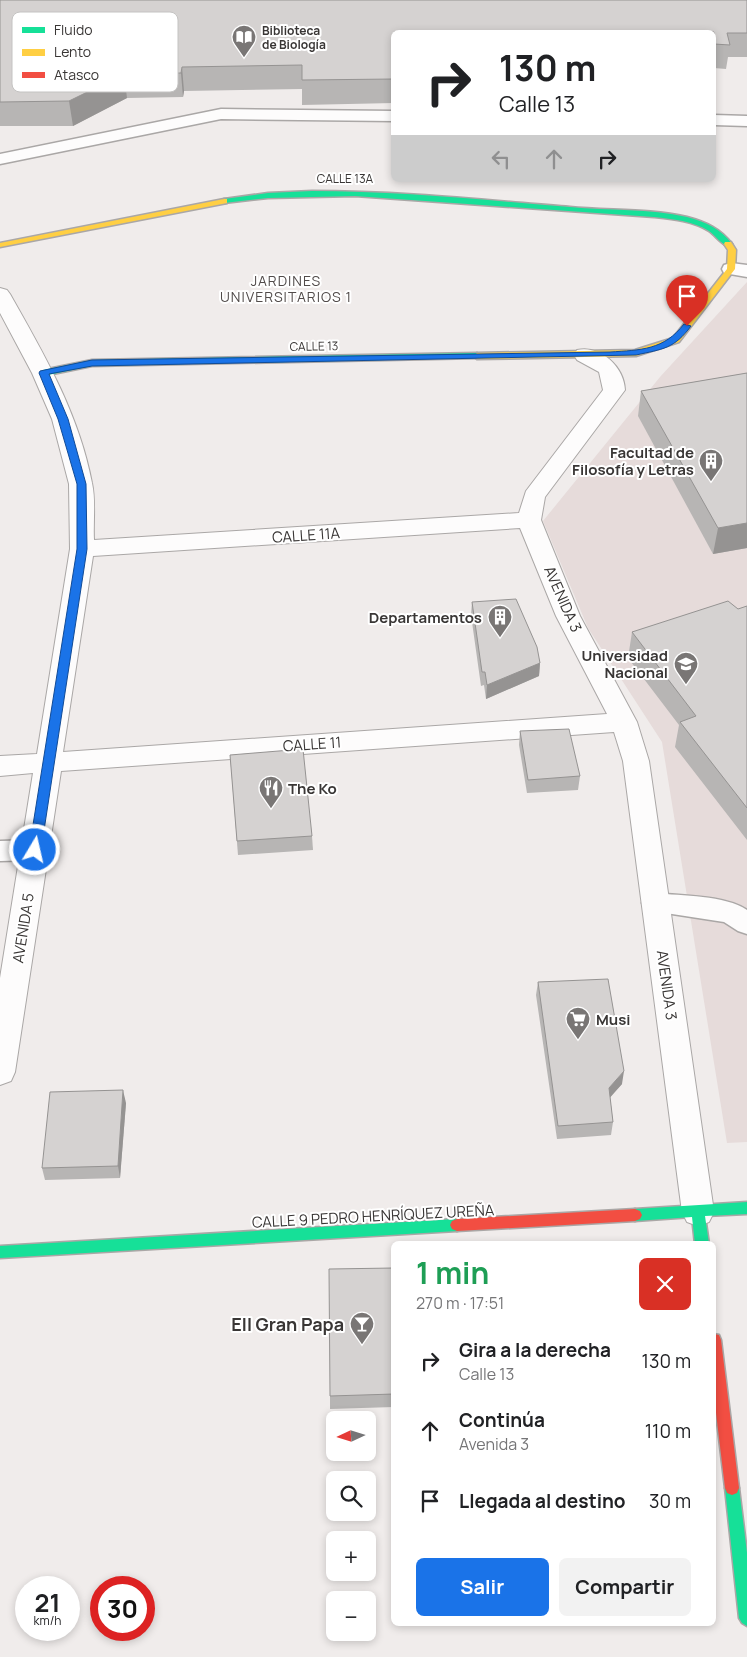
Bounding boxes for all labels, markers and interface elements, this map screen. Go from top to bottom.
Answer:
legend [12,12,178,92]
text: Fluido [54,20,92,39]
place label: Biblioteca de Biología [262,22,326,53]
library icon: Biblioteca de Biología [231,24,257,58]
text: Lento [54,42,91,61]
text: 130 m [499,44,596,92]
icon: right [416,50,481,115]
text: Atasco [54,65,99,84]
text: Calle 13 [499,89,575,119]
icon: left [487,145,515,173]
icon: ahead [540,145,568,173]
icon: right [593,145,621,173]
street label: CALLE 13A [317,170,374,187]
district label: JARDINES UNIVERSITARIOS 1 [220,271,352,306]
pin [666,275,708,326]
icon: arrive [673,282,701,310]
street label: CALLE 13 [289,337,339,355]
place label: Facultad de Filosofía y Letras [572,442,694,480]
building icon: Facultad de Filosofía y Letras [698,448,724,482]
street label: CALLE 11A [271,522,341,548]
street label: AVENIDA 3 [539,563,587,635]
building icon: Departamentos [487,604,513,638]
place label: Departamentos [369,607,482,628]
place label: Universidad Nacional [581,645,668,683]
school or university icon: Universidad Nacional [673,651,699,685]
street label: CALLE 11 [282,731,342,757]
restaurant icon: The Ko [258,775,284,809]
place label: The Ko [288,778,337,799]
position arrow [8,823,60,875]
street label: AVENIDA 5 [7,891,39,965]
street label: AVENIDA 3 [652,949,682,1021]
supermarket icon: Musi [565,1006,591,1040]
place label: Musi [596,1009,631,1030]
street label: CALLE 9 PEDRO HENRÍQUEZ UREÑA [251,1199,495,1233]
text: 1 min [416,1252,489,1293]
button: close [639,1258,691,1310]
text: 270 m · 17:51 [416,1292,504,1314]
bar icon: Ell Gran Papa [349,1311,375,1345]
place label: Ell Gran Papa [231,1312,344,1336]
text: Gira a la derecha [459,1337,611,1363]
icon: right [416,1347,444,1375]
text: 130 m [642,1348,691,1374]
text: Calle 13 [459,1363,514,1385]
text: Continúa [459,1407,545,1433]
north arrow [326,1411,376,1461]
map controls [326,1411,376,1641]
icon: ahead [416,1417,444,1445]
text: 110 m [645,1418,691,1444]
text: Avenida 3 [459,1433,529,1455]
button: search [326,1471,376,1521]
icon: arrive [416,1487,444,1515]
text: Llegada al destino [459,1488,626,1514]
text: 30 m [649,1488,691,1514]
button: + [326,1531,376,1581]
button: Salir [416,1558,549,1616]
button: Compartir [559,1558,691,1616]
speed limit sign: 30 [90,1576,155,1641]
text: 21 [35,1585,60,1620]
button: − [326,1591,376,1641]
text: km/h [34,1612,61,1629]

